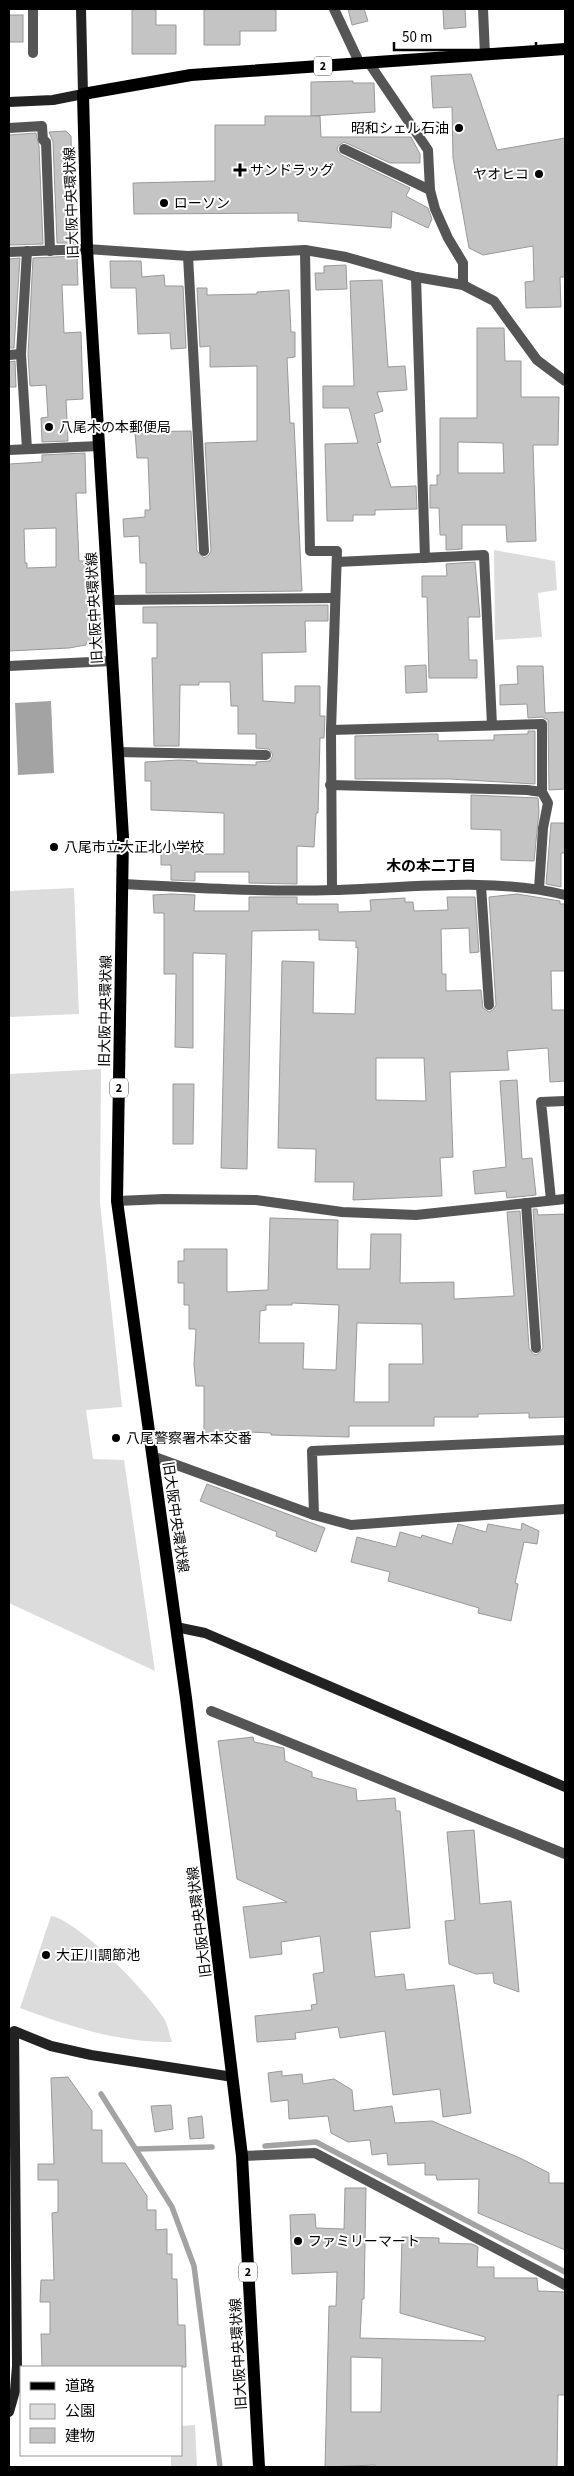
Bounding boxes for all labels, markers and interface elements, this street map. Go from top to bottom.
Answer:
scale bar [394,20,536,52]
text: 50 m [402,27,432,48]
road number: 2 [314,56,332,76]
place label: 昭和シェル石油 [351,119,449,139]
marker: 昭和シェル石油 [453,122,465,134]
street label: 旧大阪中央環状線 [60,147,84,259]
place label: サンドラッグ [250,161,334,181]
marker: サンドラッグ [234,164,246,176]
place label: ヤオヒコ [473,165,529,185]
marker: ヤオヒコ [533,168,545,180]
place label: ローソン [174,194,230,214]
marker: ローソン [158,197,170,209]
place label: 八尾木の本郵便局 [59,418,171,438]
marker: 八尾木の本郵便局 [43,421,55,433]
street label: 旧大阪中央環状線 [82,552,108,664]
place label: 八尾市立大正北小学校 [64,838,204,858]
marker: 八尾市立大正北小学校 [48,841,60,853]
district label: 木の本二丁目 [386,856,476,877]
street label: 旧大阪中央環状線 [95,955,117,1067]
road number: 2 [110,1078,128,1098]
place label: 八尾警察署木本交番 [126,1429,252,1449]
marker: 八尾警察署木本交番 [110,1432,122,1444]
street label: 旧大阪中央環状線 [157,1460,193,1574]
street label: 旧大阪中央環状線 [183,1865,217,1979]
place label: 大正川調節池 [56,1946,140,1966]
marker: 大正川調節池 [40,1949,52,1961]
place label: ファミリーマート [308,2232,420,2252]
marker: ファミリーマート [292,2235,304,2247]
road number: 2 [239,2262,257,2282]
street label: 旧大阪中央環状線 [226,2298,252,2410]
legend [20,2366,182,2456]
text: 道路 [65,2376,95,2397]
text: 公園 [65,2401,95,2422]
text: 建物 [65,2426,95,2447]

